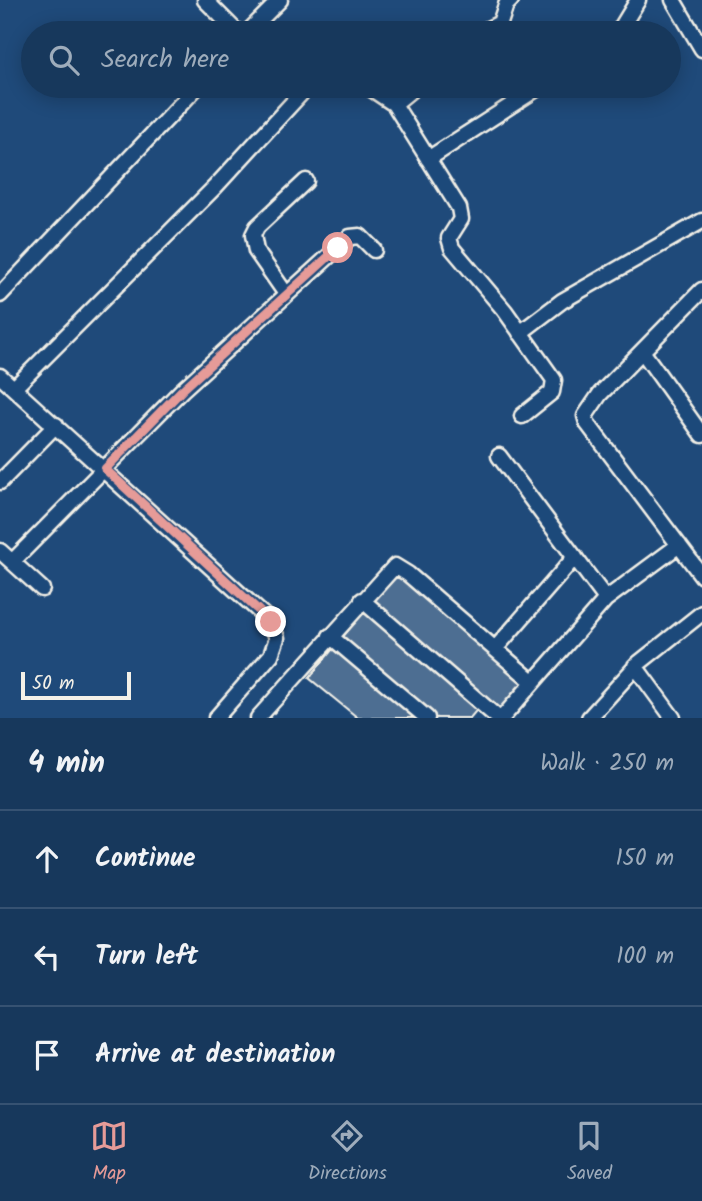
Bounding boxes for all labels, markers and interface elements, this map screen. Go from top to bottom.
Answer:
search box [21,21,681,98]
text: Search here [101,39,229,81]
icon: search [45,41,83,79]
route start [322,232,353,263]
route end [255,606,286,637]
scale bar [21,669,131,701]
text: 50 m [32,669,74,699]
text: 4 min [28,740,105,788]
text: Walk · 250 m [540,746,674,782]
text: Continue [95,838,196,880]
icon: ahead [28,840,66,878]
text: 150 m [615,841,674,877]
text: Turn left [95,936,198,978]
icon: left [28,938,66,976]
text: 100 m [616,939,674,975]
text: Arrive at destination [95,1034,335,1076]
icon: arrive [28,1036,66,1074]
tab: Map [90,1117,128,1189]
tab: Directions [308,1117,387,1189]
tab: Saved [567,1117,612,1189]

